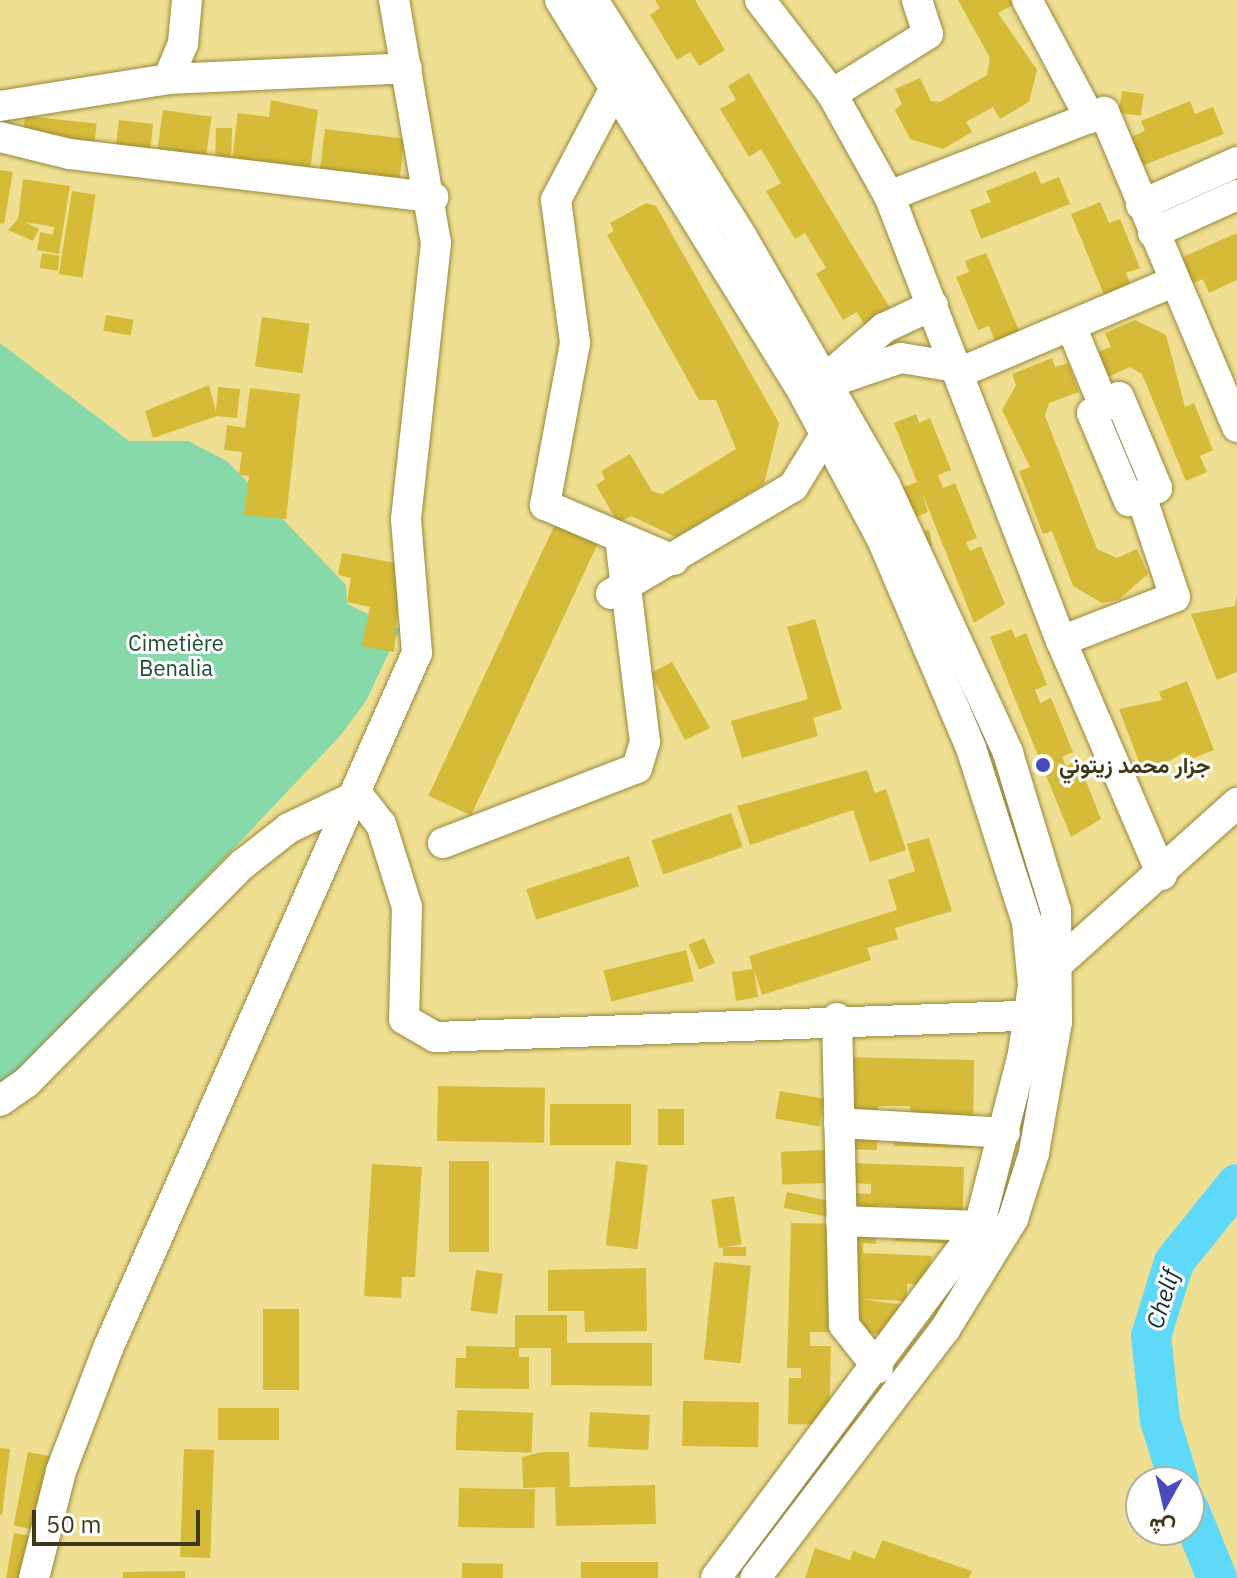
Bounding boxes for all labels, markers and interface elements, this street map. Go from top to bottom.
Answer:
park label: Cimetière Benalia [128,629,224,680]
place label: جزار محمد زيتوني [1059,752,1211,778]
marker: جزار محمد زيتوني [1034,756,1052,774]
water label: Chelif [1140,1266,1186,1332]
north arrow [1125,1466,1205,1546]
scale bar [36,1494,204,1544]
text: 50 m [46,1508,101,1540]
text: ش [1147,1512,1177,1544]

